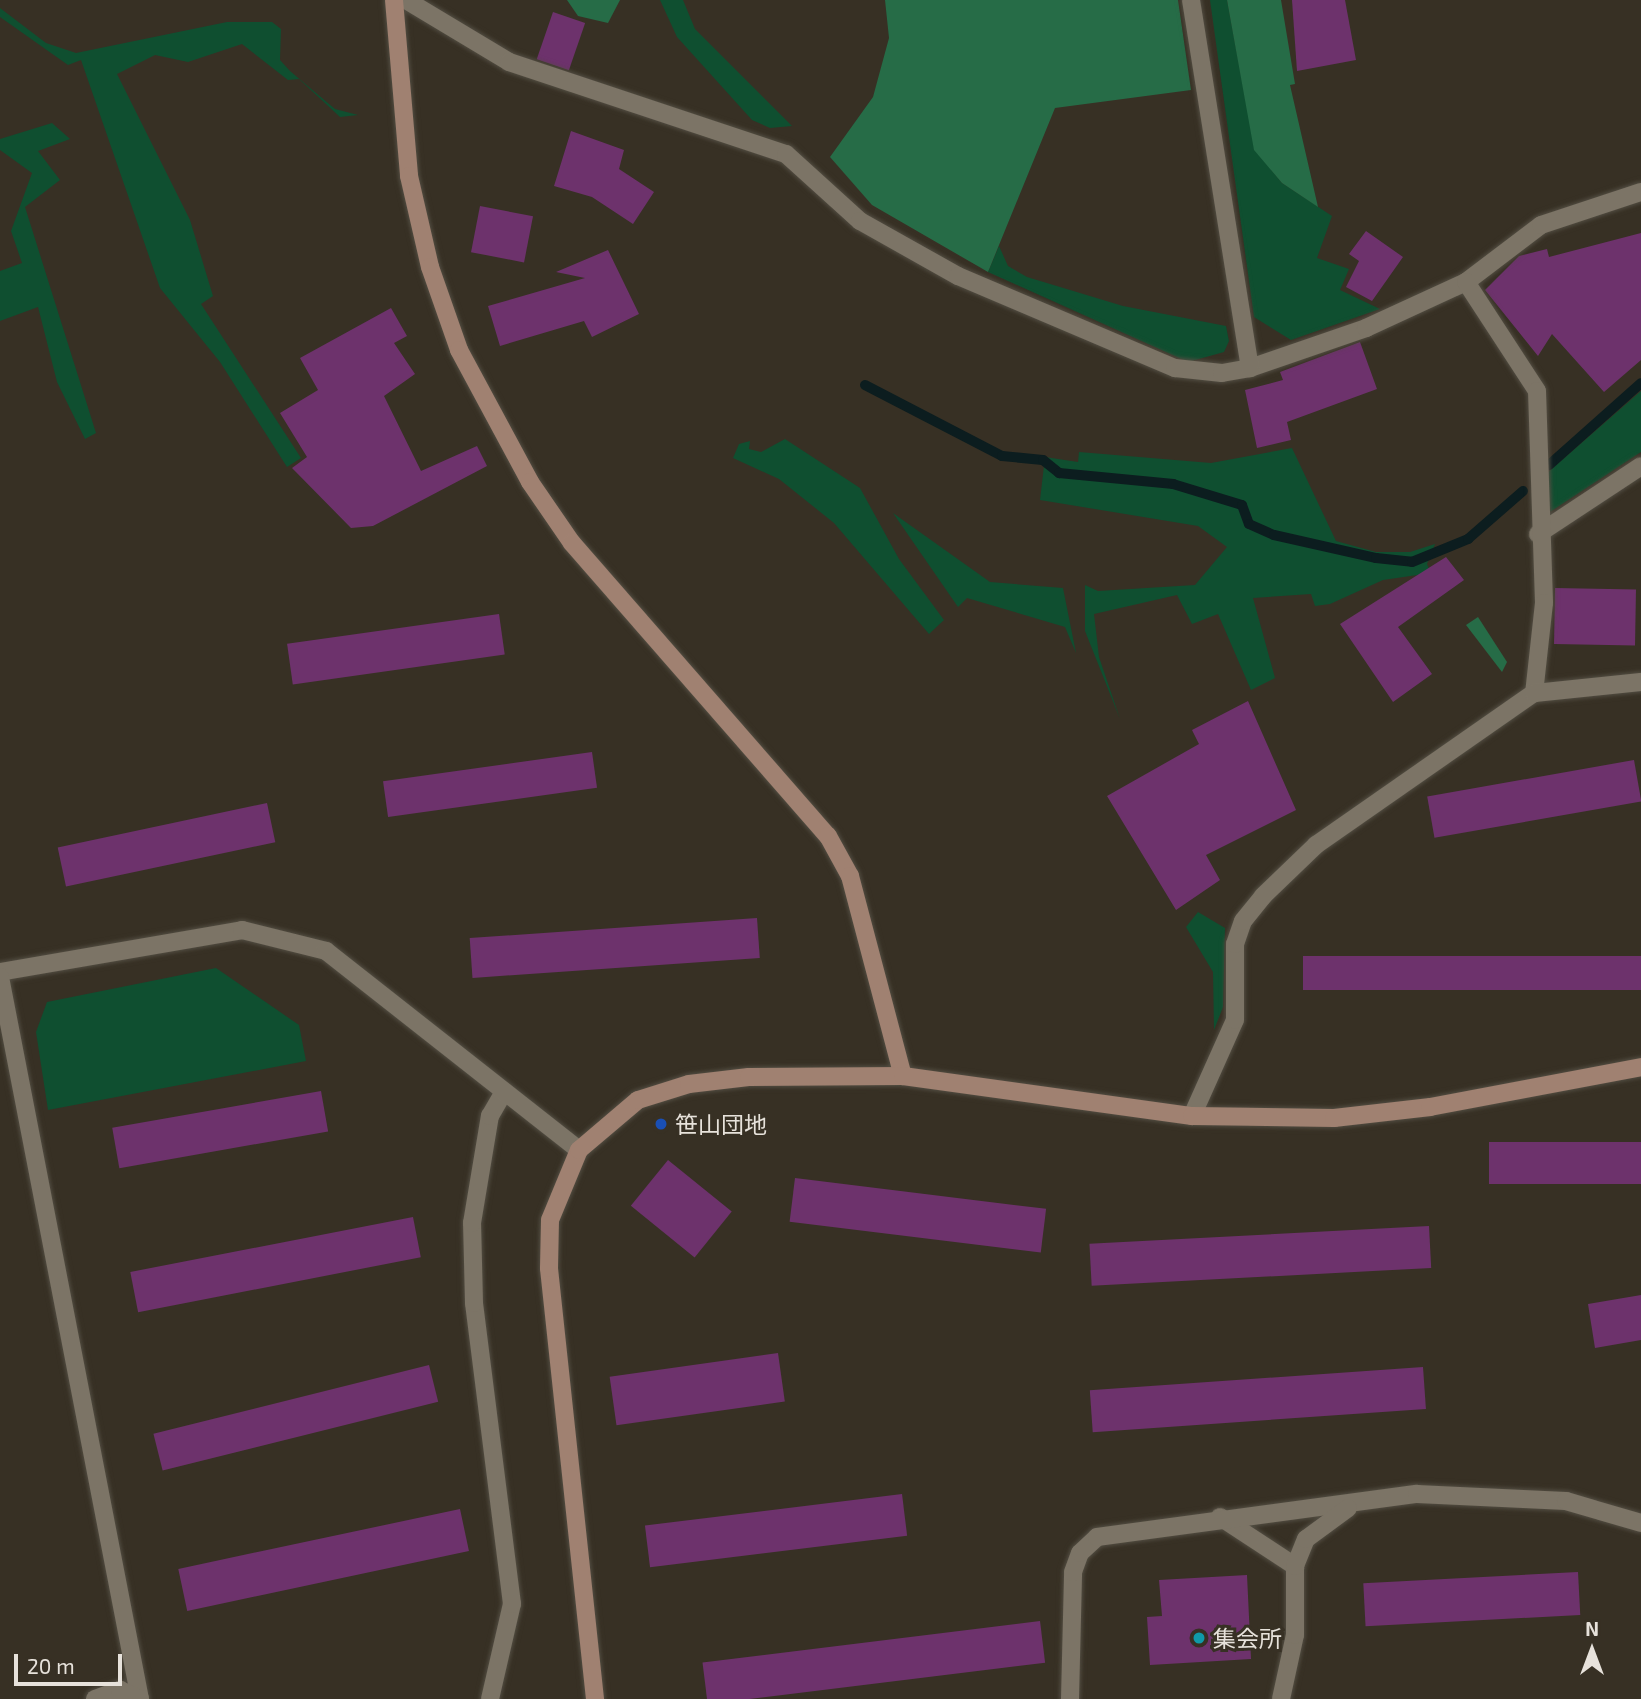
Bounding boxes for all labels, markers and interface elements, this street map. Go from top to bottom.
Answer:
place label: 笹山団地 [675,1110,767,1138]
marker: 笹山団地 [653,1116,669,1132]
north arrow [1557,1615,1627,1685]
text: N [1585,1617,1599,1640]
place label: 集会所 [1213,1624,1282,1652]
marker: 集会所 [1191,1630,1207,1646]
scale bar [18,1640,126,1684]
text: 20 m [27,1653,75,1678]

